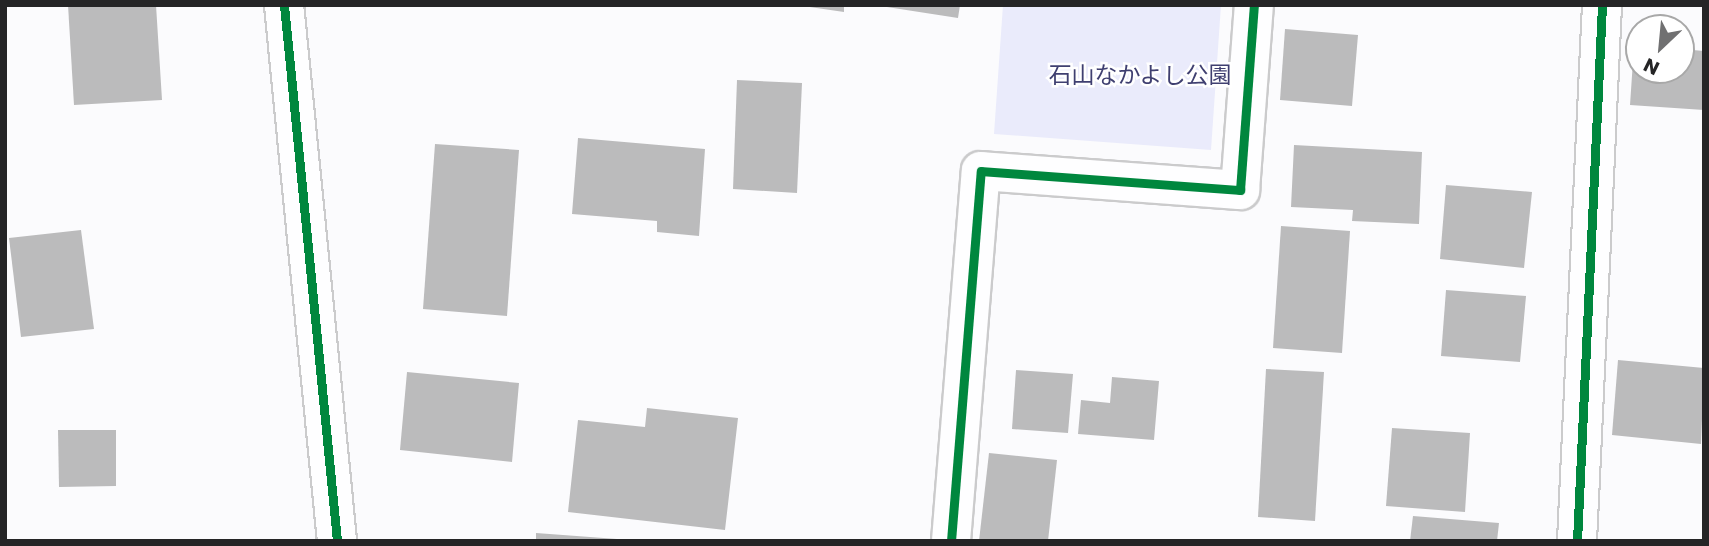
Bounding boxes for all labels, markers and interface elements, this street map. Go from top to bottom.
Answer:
north arrow [1625,14,1695,84]
text: N [1639,51,1664,82]
park label: 石山なかよし公園 [1048,61,1232,89]

